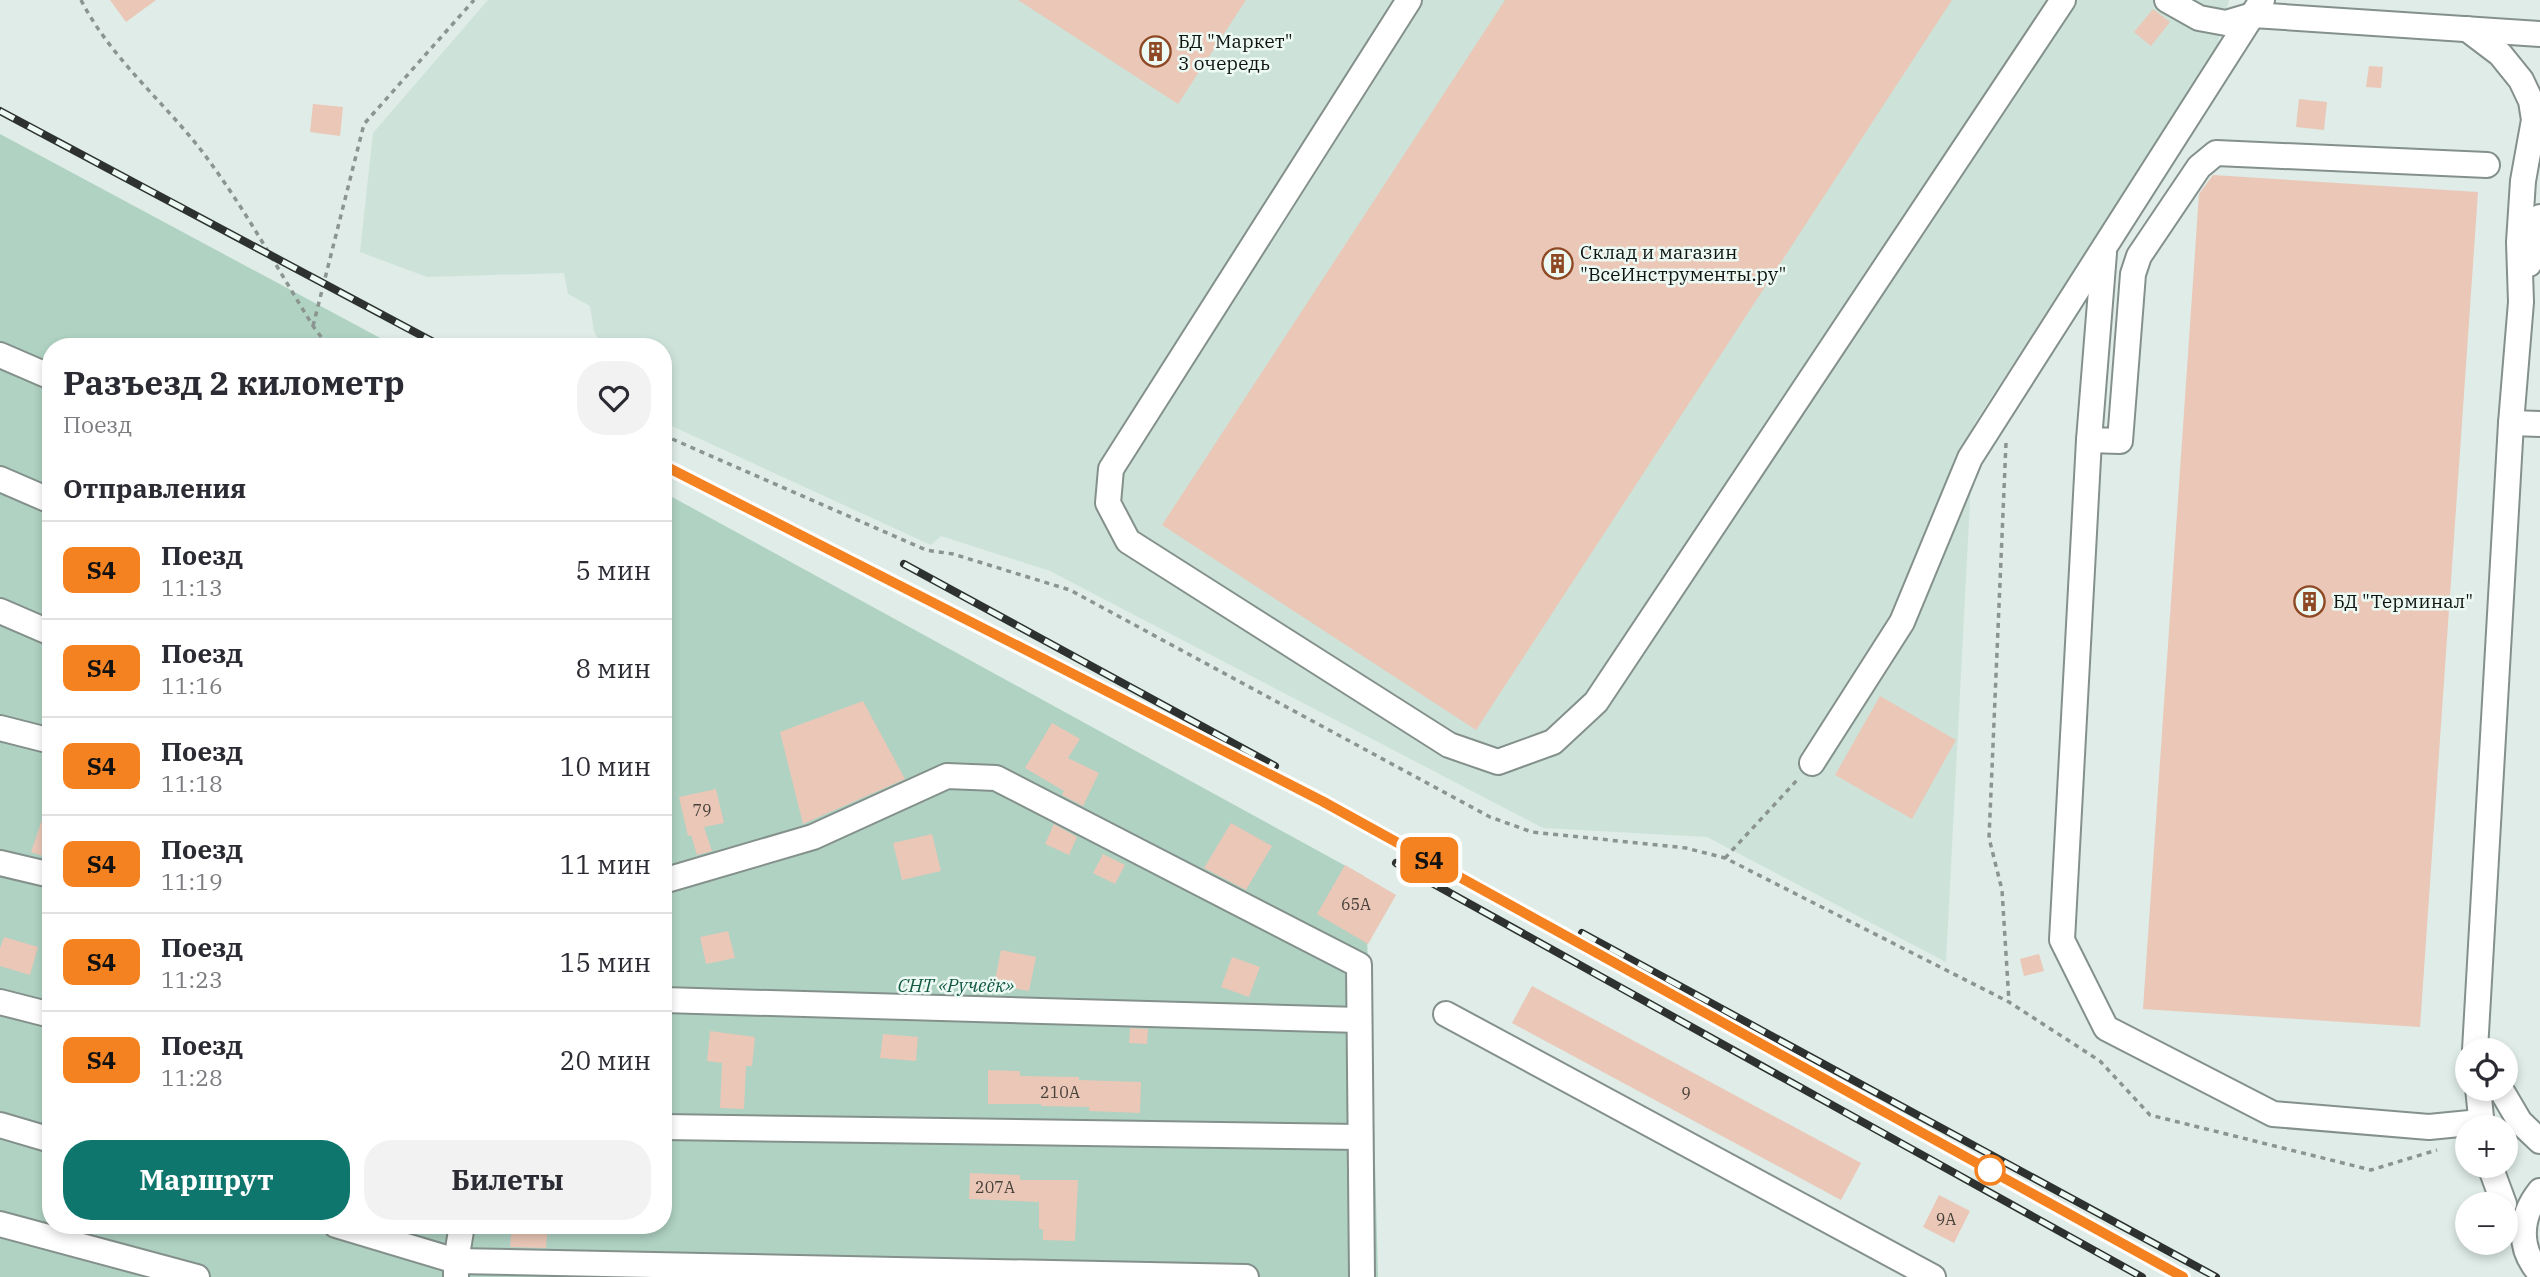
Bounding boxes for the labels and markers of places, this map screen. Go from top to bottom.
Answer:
place label: БД "Маркет" 3 очередь [1178,29,1293,75]
building icon: БД "Маркет" 3 очередь [1138,35,1172,69]
place label: Склад и магазин "ВсеИнструменты.ру" [1580,240,1786,286]
building icon: Склад и магазин "ВсеИнструменты.ру" [1540,246,1574,280]
building icon: БД "Терминал" [2293,584,2327,618]
place label: БД "Терминал" [2333,589,2473,613]
unlabelled marker [1975,1155,2005,1185]

